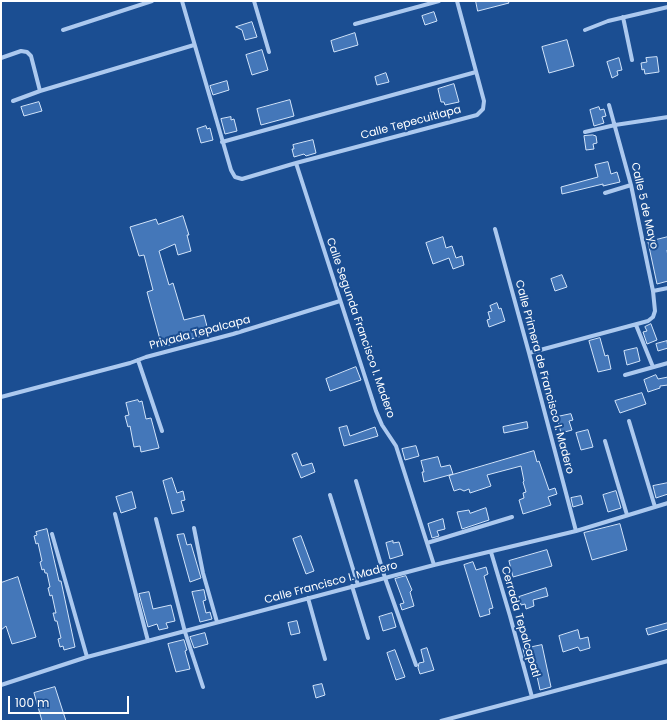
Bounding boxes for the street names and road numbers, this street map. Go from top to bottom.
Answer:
street label: Calle Tepecuitlapa [359,103,463,143]
street label: Calle 5 de Mayo [628,162,660,250]
street label: Calle Segunda Francisco I. Madero [323,236,397,420]
street label: Calle Primera de Francisco I. Madero [512,279,576,475]
street label: Privada Tepalcapa [148,313,252,353]
street label: Calle Francisco I. Madero [263,559,399,607]
street label: Cerrada Tepalcapatl [498,565,542,679]

